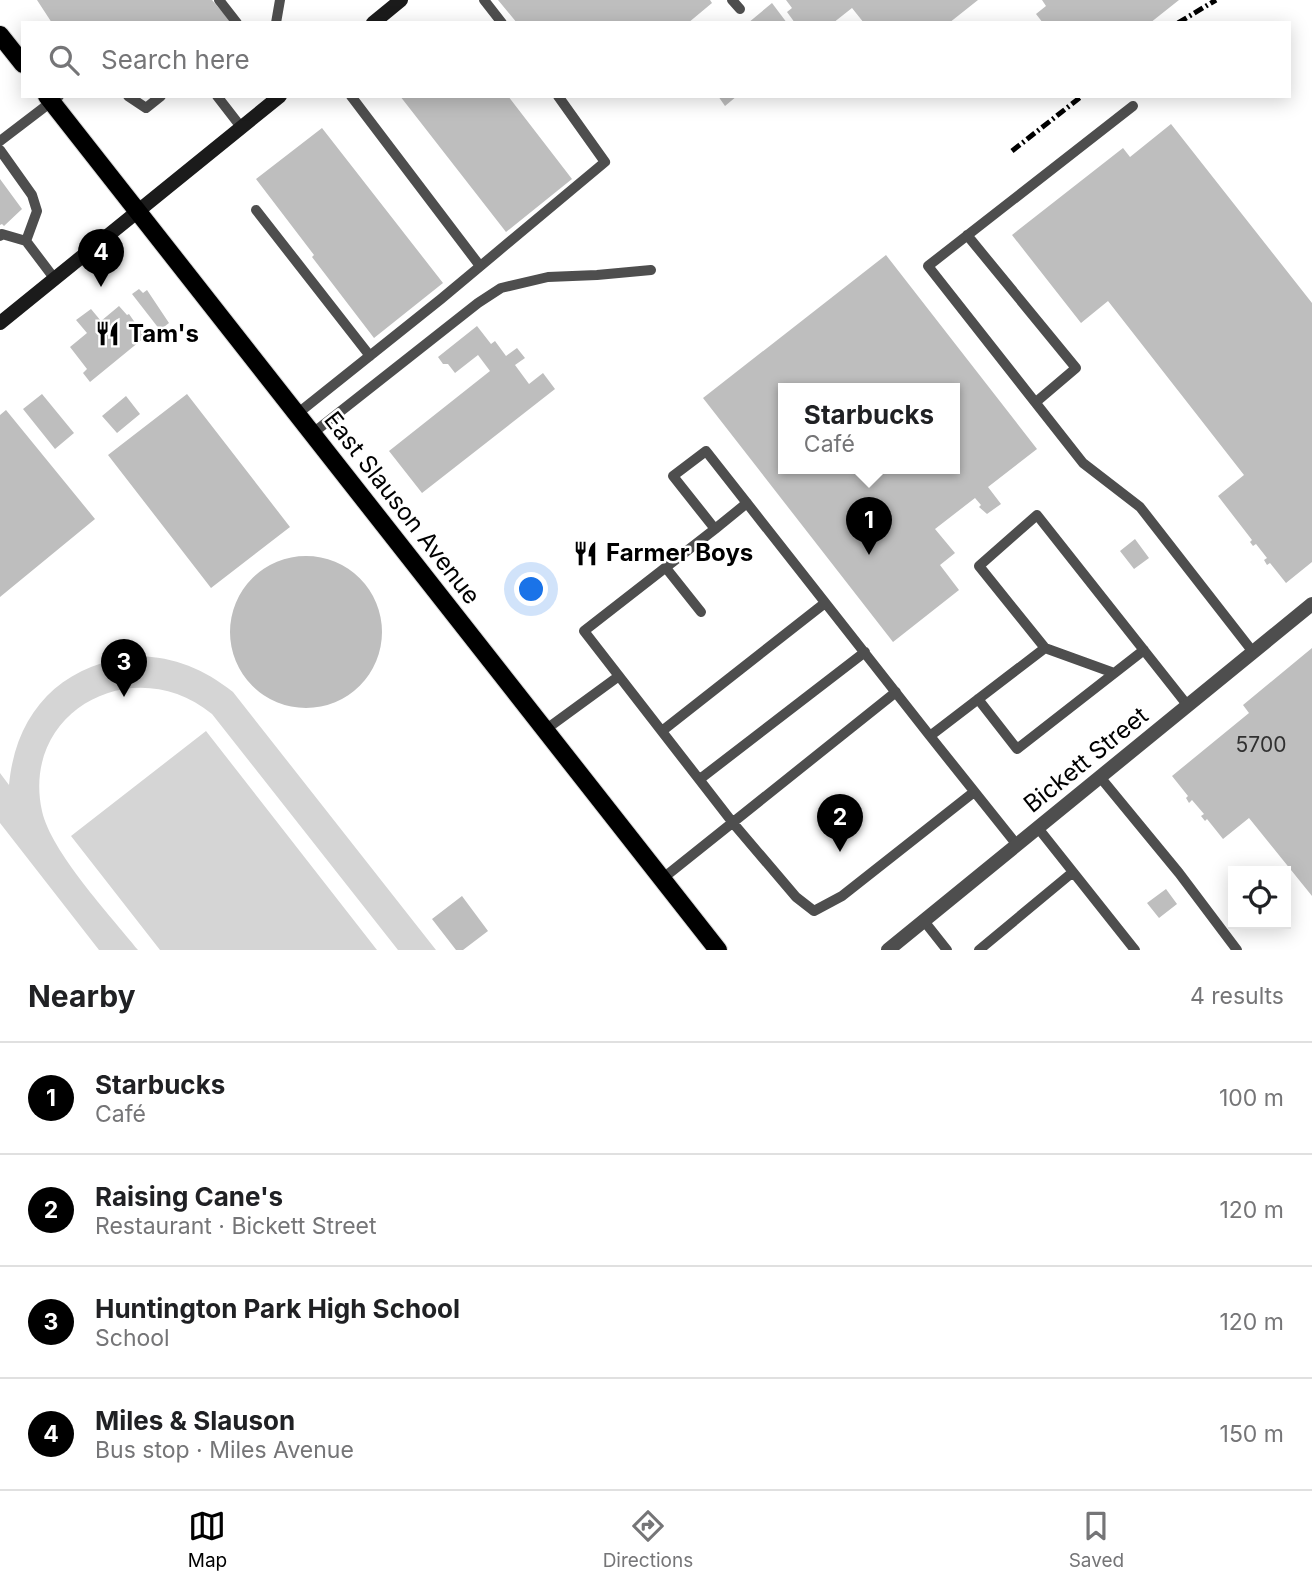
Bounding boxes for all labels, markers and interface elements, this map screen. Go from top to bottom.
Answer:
search box [21,21,1291,98]
icon: search [45,41,83,79]
text: Search here [101,44,250,75]
pin: 4 [78,229,124,287]
place label: Tam's [128,319,199,348]
restaurant icon: Tam's [94,320,122,348]
popup [778,383,960,474]
text: Starbucks [804,399,934,430]
street label: East Slauson Avenue [318,406,487,610]
text: Café [804,430,855,458]
pin: 1 [846,497,892,555]
place label: Farmer Boys [606,538,753,567]
restaurant icon: Farmer Boys [572,539,600,567]
your location [514,572,548,606]
pin: 3 [101,639,147,697]
street label: Bickett Street [1018,701,1154,819]
house number: 5700 [1236,732,1286,757]
pin: 2 [817,794,863,852]
map controls [1228,866,1291,929]
button: locate [1228,866,1291,929]
text: Nearby [28,978,136,1014]
text: 4 results [1190,982,1284,1010]
text: Starbucks [95,1069,225,1100]
text: 1 [46,1084,56,1112]
text: 100 m [1219,1084,1284,1112]
text: Café [95,1100,146,1128]
text: Raising Cane's [95,1181,283,1212]
text: 2 [44,1196,58,1224]
text: 120 m [1219,1196,1284,1224]
text: Restaurant · Bickett Street [95,1212,377,1240]
text: Huntington Park High School [95,1293,460,1324]
text: 3 [44,1308,58,1336]
text: 120 m [1219,1308,1284,1336]
text: School [95,1324,170,1352]
text: Miles & Slauson [95,1405,295,1436]
text: 4 [43,1420,59,1448]
text: 150 m [1220,1420,1284,1448]
text: Bus stop · Miles Avenue [95,1436,354,1464]
tab: Map [188,1507,227,1572]
tab: Directions [603,1507,693,1572]
tab: Saved [1069,1507,1124,1572]

